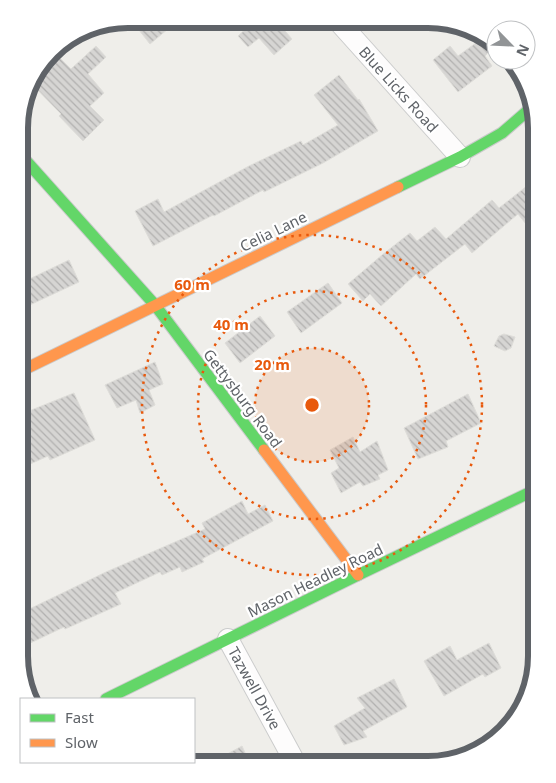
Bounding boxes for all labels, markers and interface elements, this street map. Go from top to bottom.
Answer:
north arrow [486,20,536,70]
text: N [512,41,534,60]
street label: Blue Licks Road [355,42,443,136]
street label: Celia Lane [236,206,310,256]
text: 60 m [174,274,210,294]
text: 40 m [213,314,249,334]
street label: Gettysburg Road [199,345,287,451]
text: 20 m [254,354,290,374]
centre of rings [303,396,321,414]
street label: Mason Headley Road [244,539,386,621]
street label: Tazwell Drive [224,643,286,733]
legend [20,698,195,763]
text: Fast [65,707,94,727]
text: Slow [65,732,98,752]

